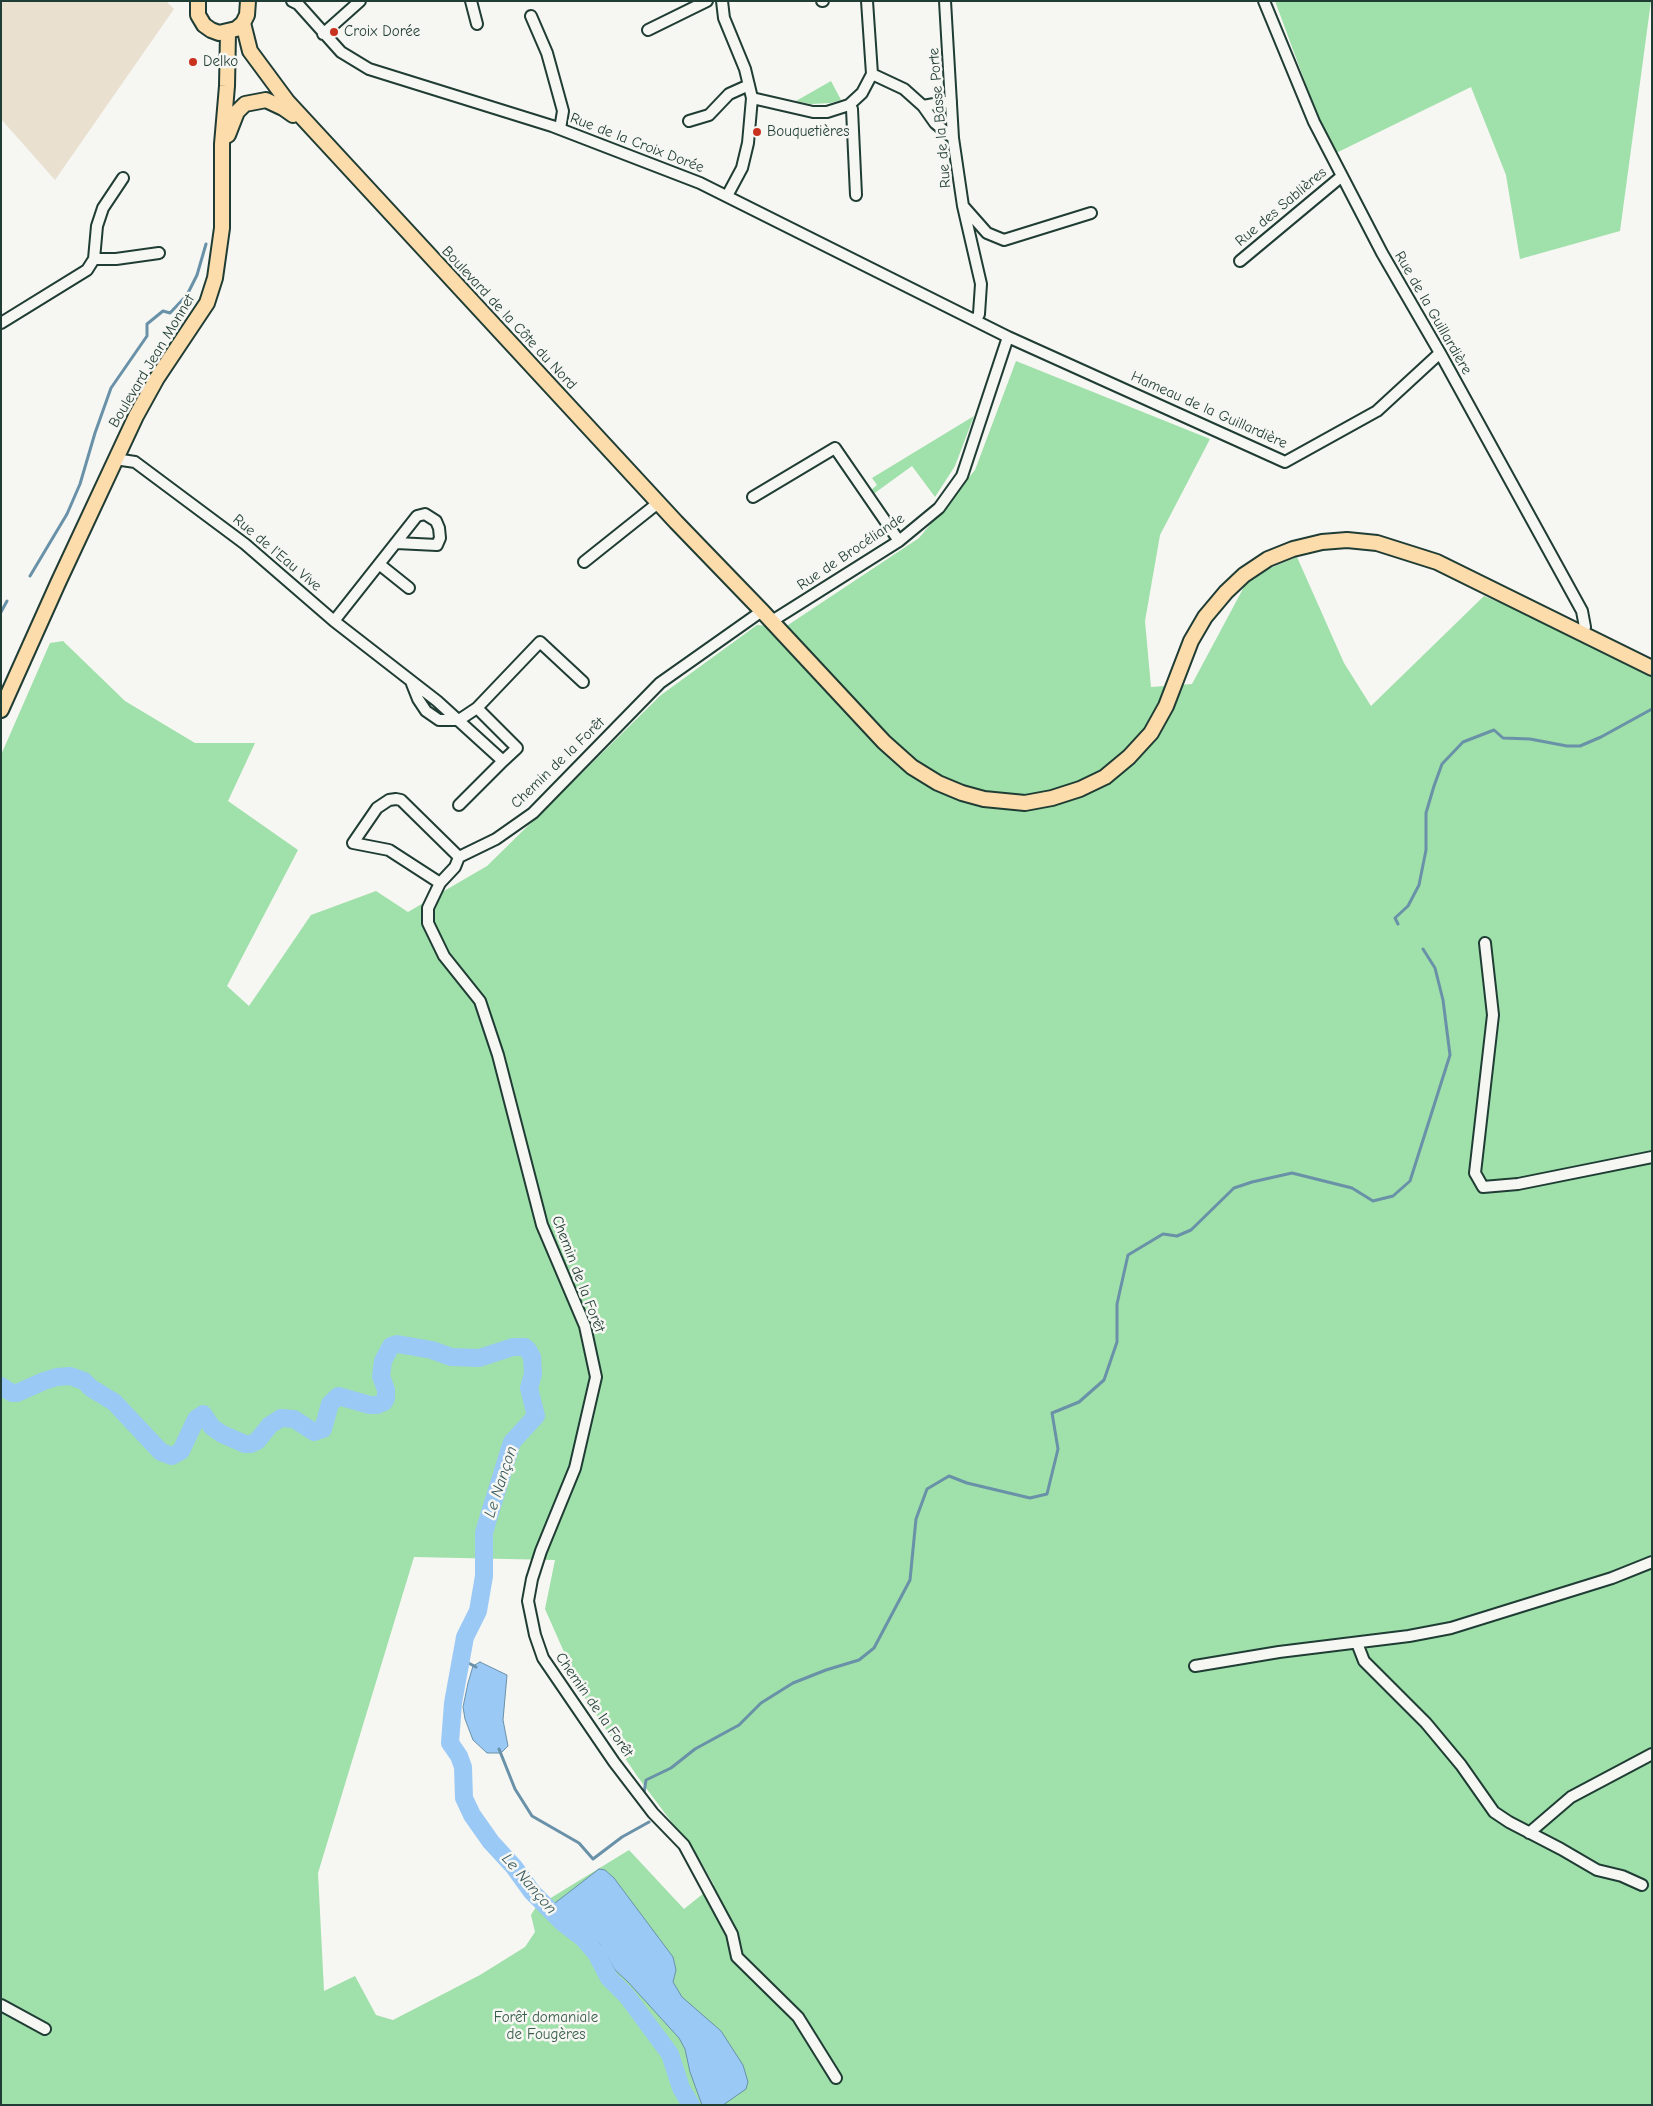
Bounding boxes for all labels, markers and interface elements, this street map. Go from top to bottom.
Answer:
place label: Croix Dorée [344,23,420,41]
marker: Croix Dorée [328,26,340,38]
street label: Rue de la Basse Porte [925,47,955,189]
place label: Delko [203,53,238,71]
marker: Delko [187,56,199,68]
street label: Rue de la Croix Dorée [568,109,706,177]
place label: Bouquetières [767,123,849,141]
marker: Bouquetières [751,126,763,138]
street label: Rue des Sablières [1232,164,1330,250]
street label: Boulevard de la Côte du Nord [438,243,580,393]
street label: Rue de la Guillardière [1390,248,1476,378]
street label: Boulevard Jean Monnet [105,291,199,431]
street label: Hameau de la Guillardière [1128,367,1290,453]
street label: Rue de Brocéliande [794,509,908,595]
street label: Rue de l'Eau Vive [229,511,325,595]
street label: Chemin de la Forêt [507,714,609,812]
street label: Chemin de la Forêt [547,1213,609,1335]
water label: Le Nançon [480,1444,522,1520]
street label: Chemin de la Forêt [551,1649,637,1761]
water label: Le Nançon [497,1850,561,1918]
park label: Forêt domaniale de Fougères [494,2009,598,2044]

